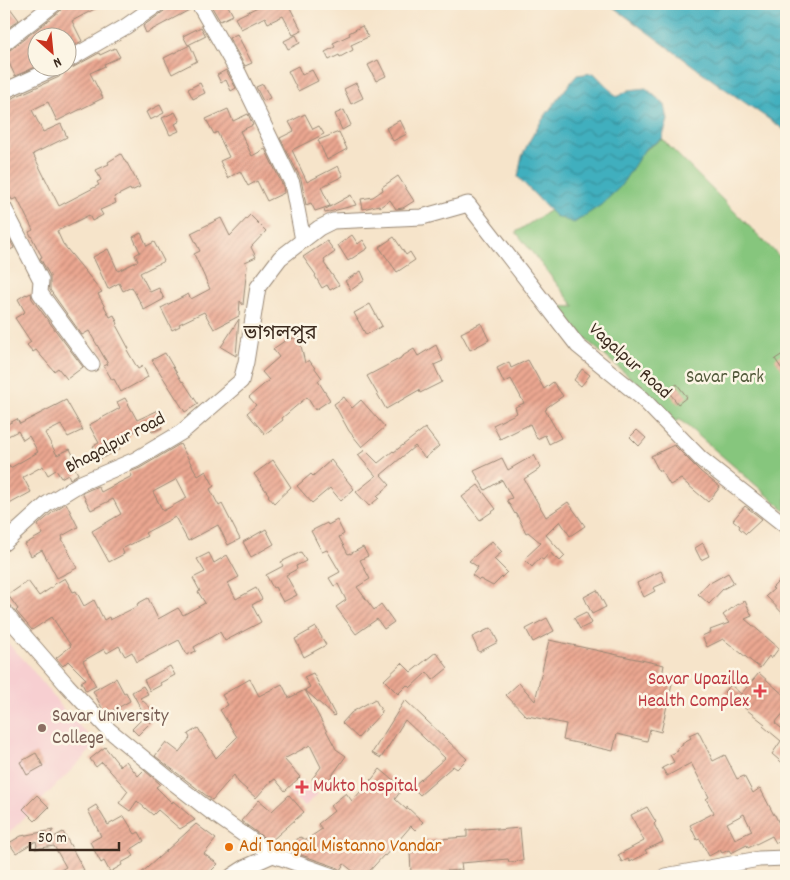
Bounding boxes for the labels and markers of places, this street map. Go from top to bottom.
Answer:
place label: Savar Upazilla Health Complex [638,667,750,716]
marker: Savar Upazilla Health Complex [753,684,767,698]
place label: Savar University College [52,704,169,753]
marker: Savar University College [36,722,48,734]
place label: Mukto hospital [313,774,418,801]
marker: Mukto hospital [295,780,309,794]
place label: Adi Tangail Mistanno Vandar [239,834,442,861]
marker: Adi Tangail Mistanno Vandar [223,841,235,853]

